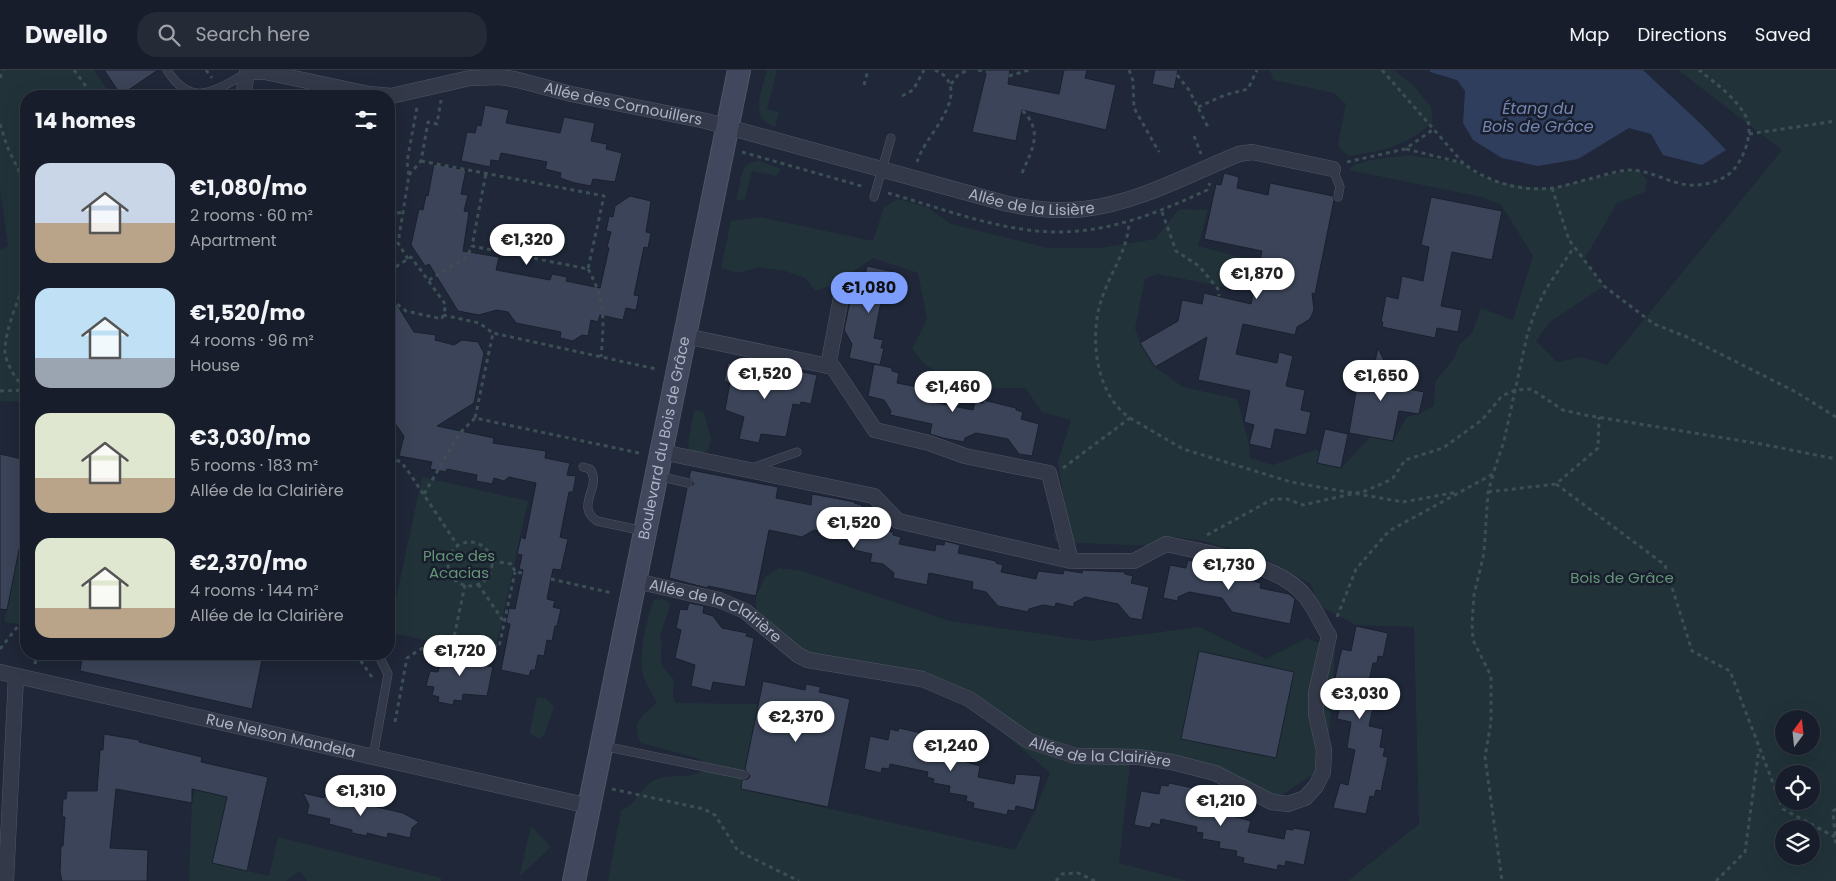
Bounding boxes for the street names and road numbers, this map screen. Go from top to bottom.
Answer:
street label: Allée des Cornouillers [542,76,704,130]
street label: Allée de la Lisière [966,183,1096,220]
street label: Boulevard du Bois de Grâce [633,334,695,542]
street label: Allée de la Clairière [647,573,786,647]
street label: Rue Nelson Mandela [204,708,358,763]
street label: Allée de la Clairière [1027,731,1173,772]

